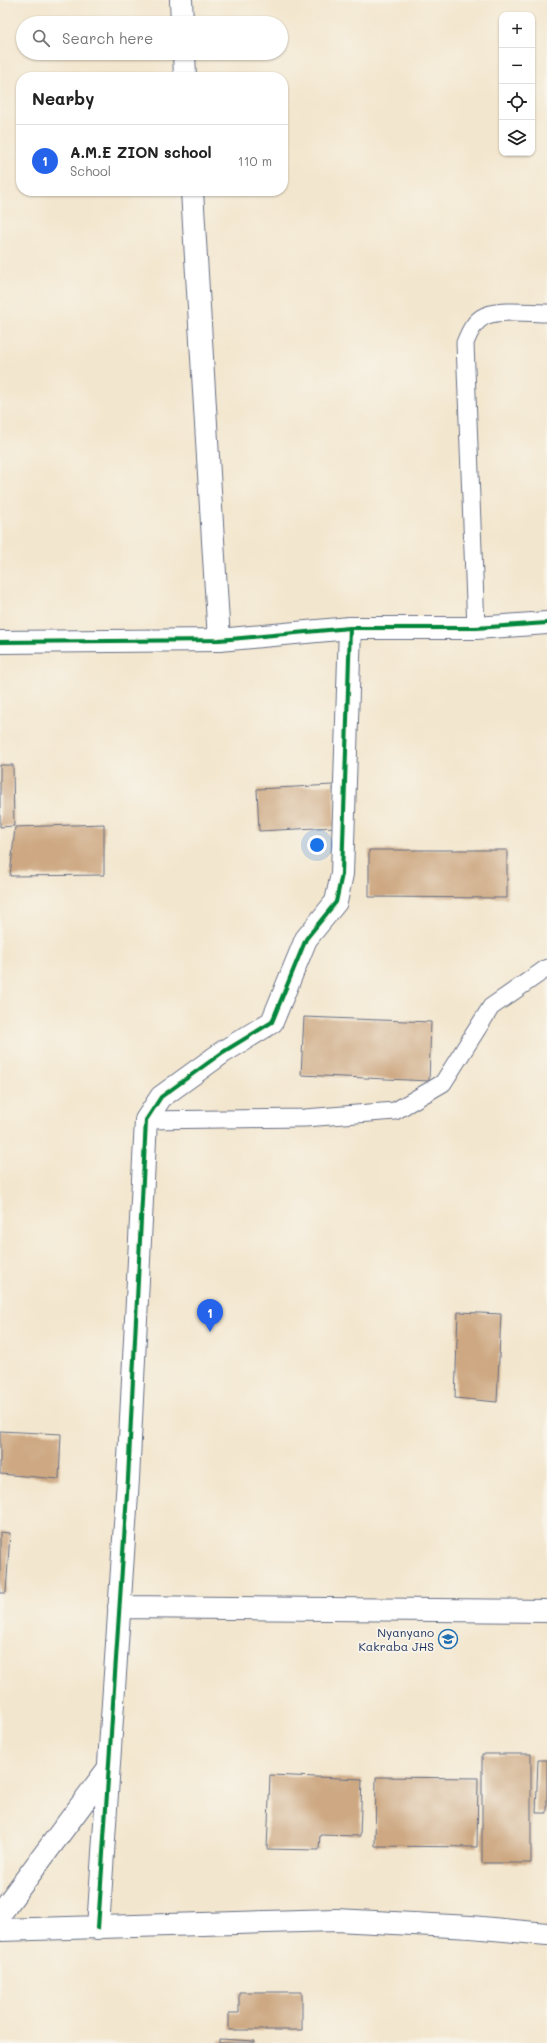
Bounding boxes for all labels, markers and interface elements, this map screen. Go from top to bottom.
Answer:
map controls [499,12,535,156]
button: + [499,12,535,48]
search box [16,16,288,60]
icon: search [30,27,52,49]
text: Search here [62,28,153,48]
button: − [499,48,535,84]
button: locate [499,84,535,120]
text: Nearby [32,87,94,109]
button: layers [499,120,535,156]
text: A.M.E ZION school [70,142,212,162]
text: 1 [42,152,48,169]
text: 110 m [238,152,272,169]
text: School [70,162,111,179]
your location [307,835,327,855]
pin: 1 [197,1299,223,1332]
place label: Nyanyano Kakraba JHS [359,1624,434,1654]
school or university icon: Nyanyano Kakraba JHS [437,1628,459,1650]

